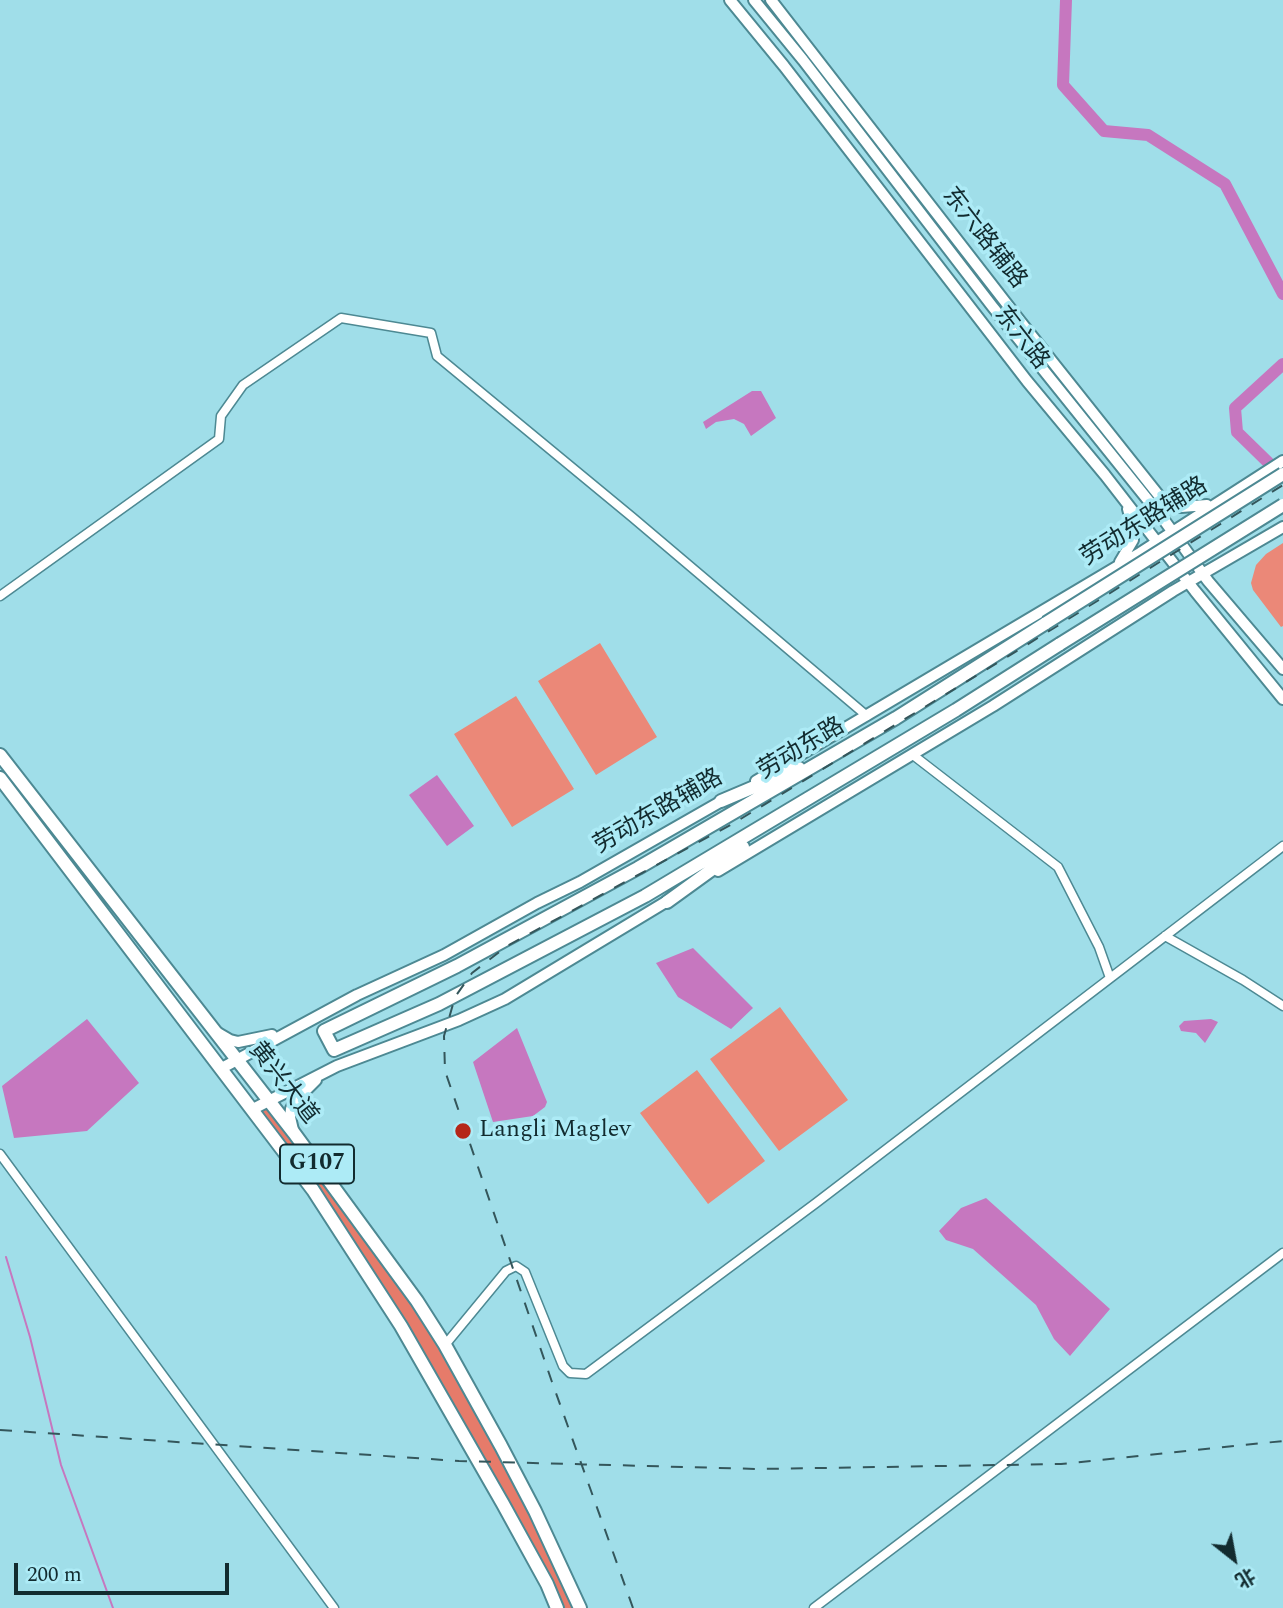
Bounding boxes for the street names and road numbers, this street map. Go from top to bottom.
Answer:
street label: 东六路辅路 [935,183,1031,295]
street label: 东六路 [986,302,1054,376]
street label: 劳动东路辅路 [1076,473,1214,573]
street label: 劳动东路 [753,713,851,787]
street label: 劳动东路辅路 [589,765,729,861]
street label: 黄兴大道 [241,1037,323,1131]
road number: G107 [280,1144,354,1184]

